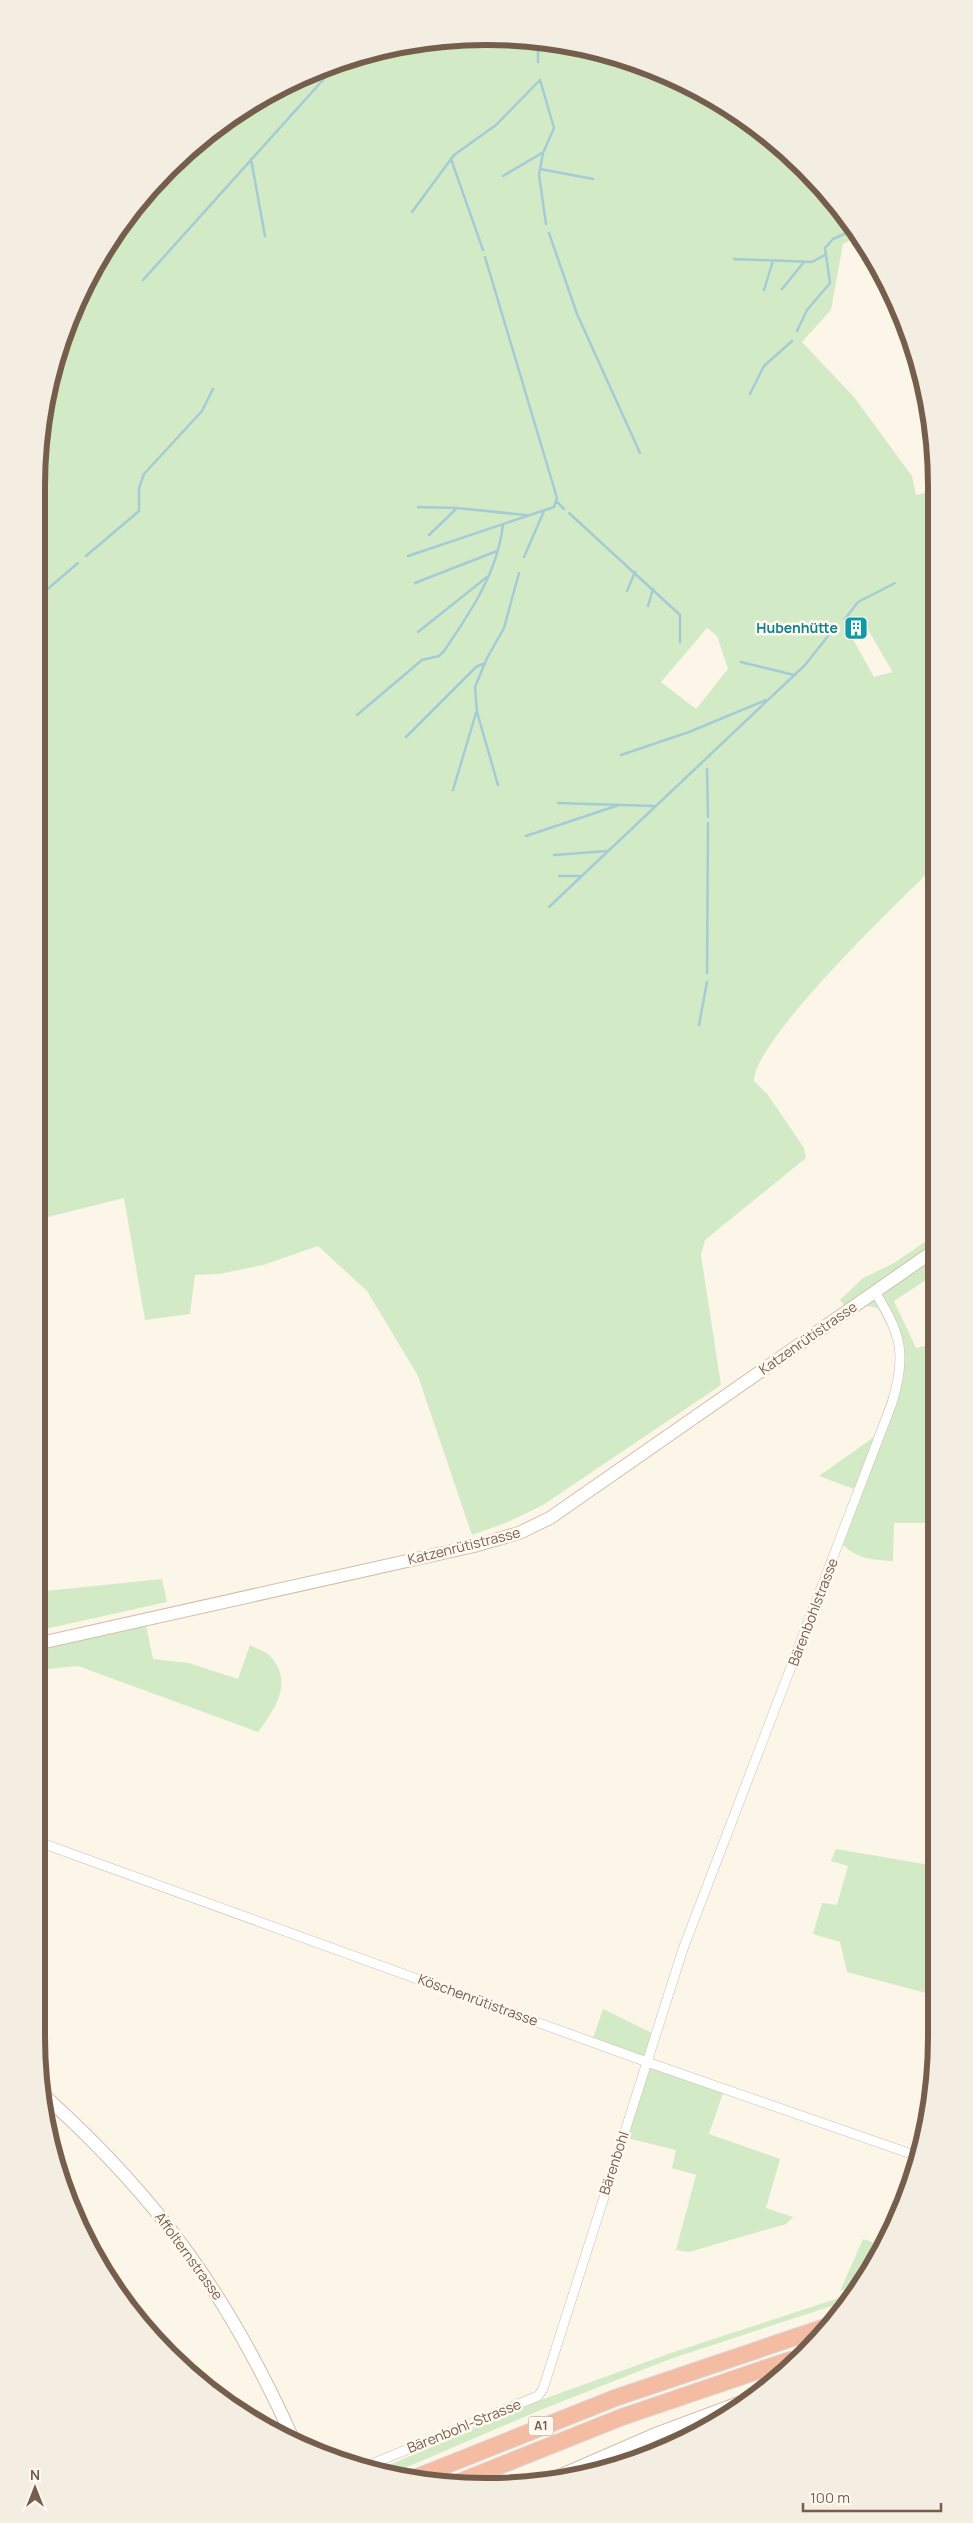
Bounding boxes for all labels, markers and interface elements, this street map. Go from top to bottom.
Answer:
building icon: Hubenhütte [843,615,869,641]
place label: Hubenhütte [756,618,838,637]
street label: Katzenrütistrasse [755,1297,860,1378]
street label: Katzenrütistrasse [406,1522,522,1569]
street label: Bärenbohlstrasse [783,1555,842,1668]
street label: Köschenrütistrasse [416,1969,541,2030]
street label: Bärenbohl [594,2129,633,2197]
street label: Affolternstrasse [151,2208,228,2303]
street label: Bärenbohl-Strasse [404,2394,524,2457]
road number: A1 [528,2416,554,2436]
north arrow [10,2463,60,2513]
text: N [30,2465,40,2484]
scale bar [803,2480,940,2512]
text: 100 m [810,2487,850,2508]

